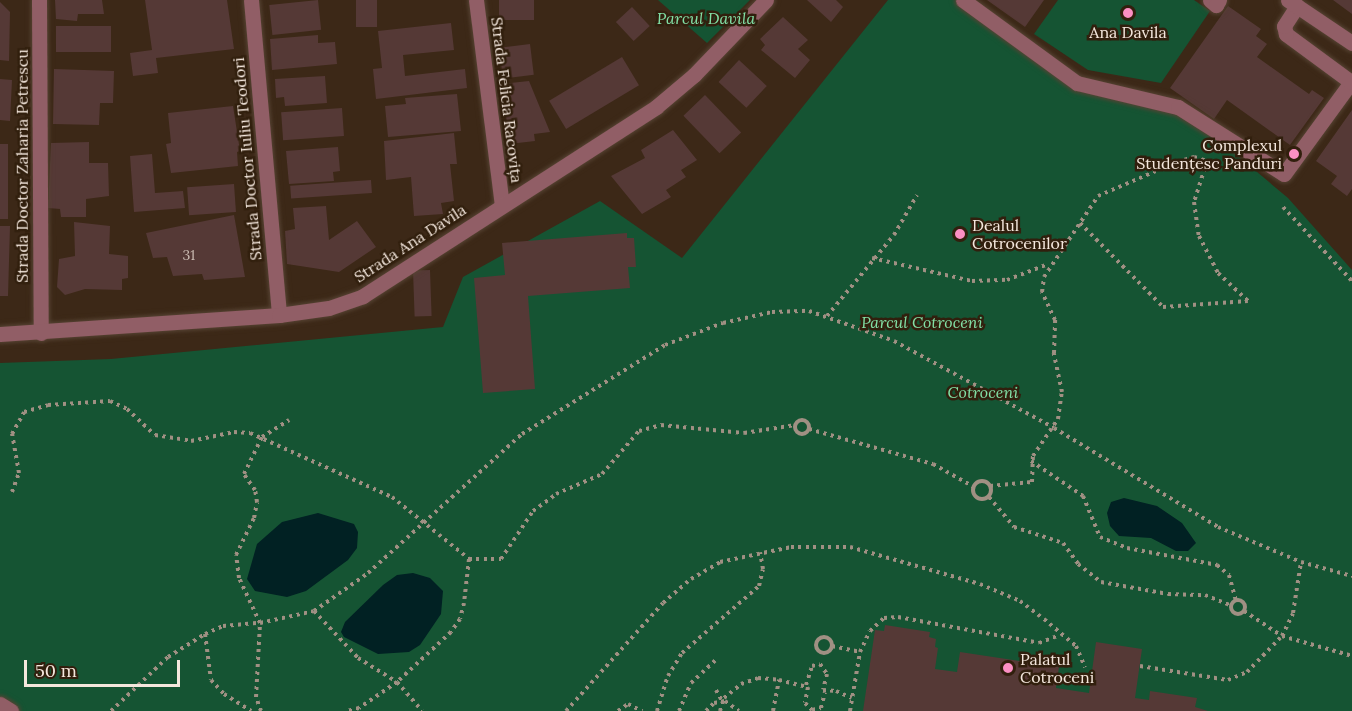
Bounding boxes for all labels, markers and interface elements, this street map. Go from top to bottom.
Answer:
marker: Ana Davila [1121,6,1135,20]
park label: Parcul Davila [657,8,755,28]
street label: Strada Felicia Racovița [487,16,527,184]
place label: Ana Davila [1089,22,1167,42]
street label: Strada Doctor Zaharia Petrescu [12,49,32,283]
street label: Strada Doctor Iuliu Teodori [229,57,265,261]
place label: Complexul Studențesc Panduri [1136,135,1282,173]
marker: Complexul Studențesc Panduri [1287,147,1301,161]
street label: Strada Ana Davila [350,200,470,286]
place label: Dealul Cotrocenilor [972,215,1067,253]
marker: Dealul Cotrocenilor [953,227,967,241]
house number: 31 [183,247,195,263]
park label: Parcul Cotroceni [861,312,983,332]
park label: Cotroceni [948,382,1018,402]
scale bar [27,648,183,686]
place label: Palatul Cotroceni [1020,649,1094,687]
text: 50 m [35,659,77,682]
marker: Palatul Cotroceni [1001,661,1015,675]

